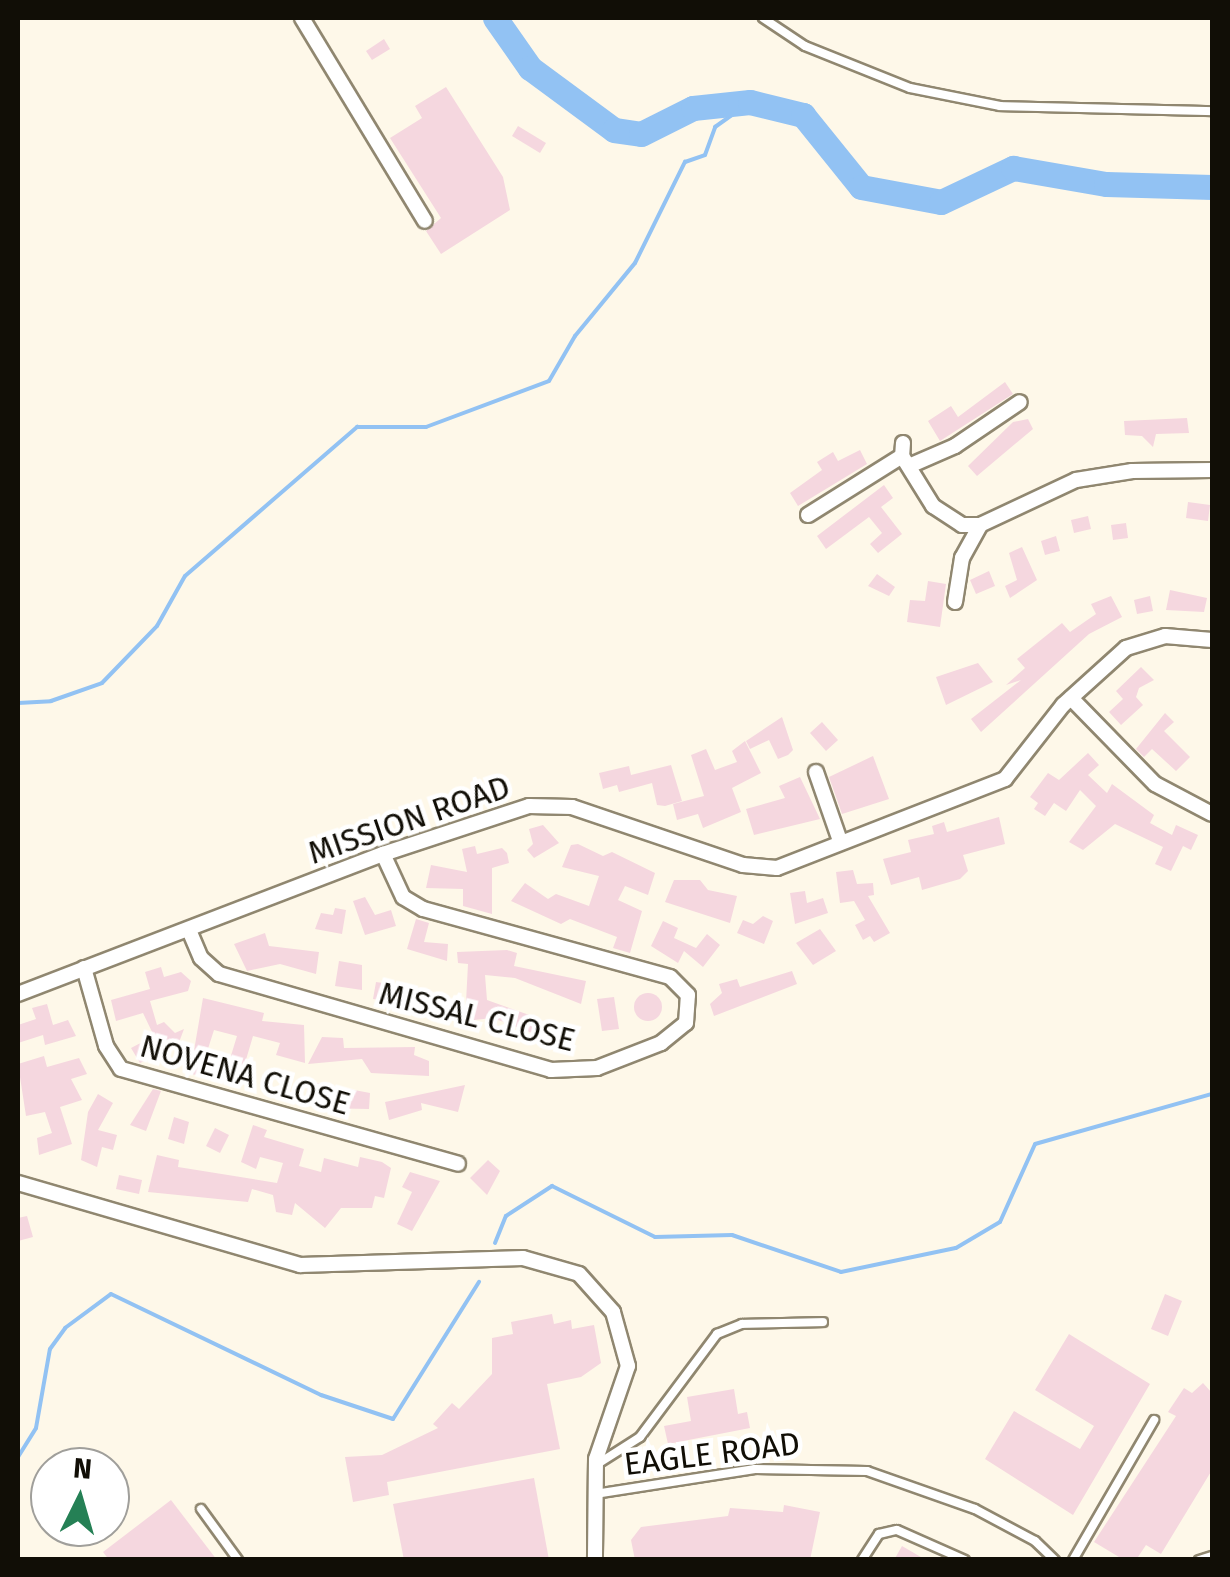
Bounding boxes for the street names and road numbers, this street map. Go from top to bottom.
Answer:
street label: MISSION ROAD [303,768,515,872]
street label: MISSAL CLOSE [375,974,579,1060]
street label: NOVENA CLOSE [136,1027,354,1123]
street label: EAGLE ROAD [622,1424,802,1484]

